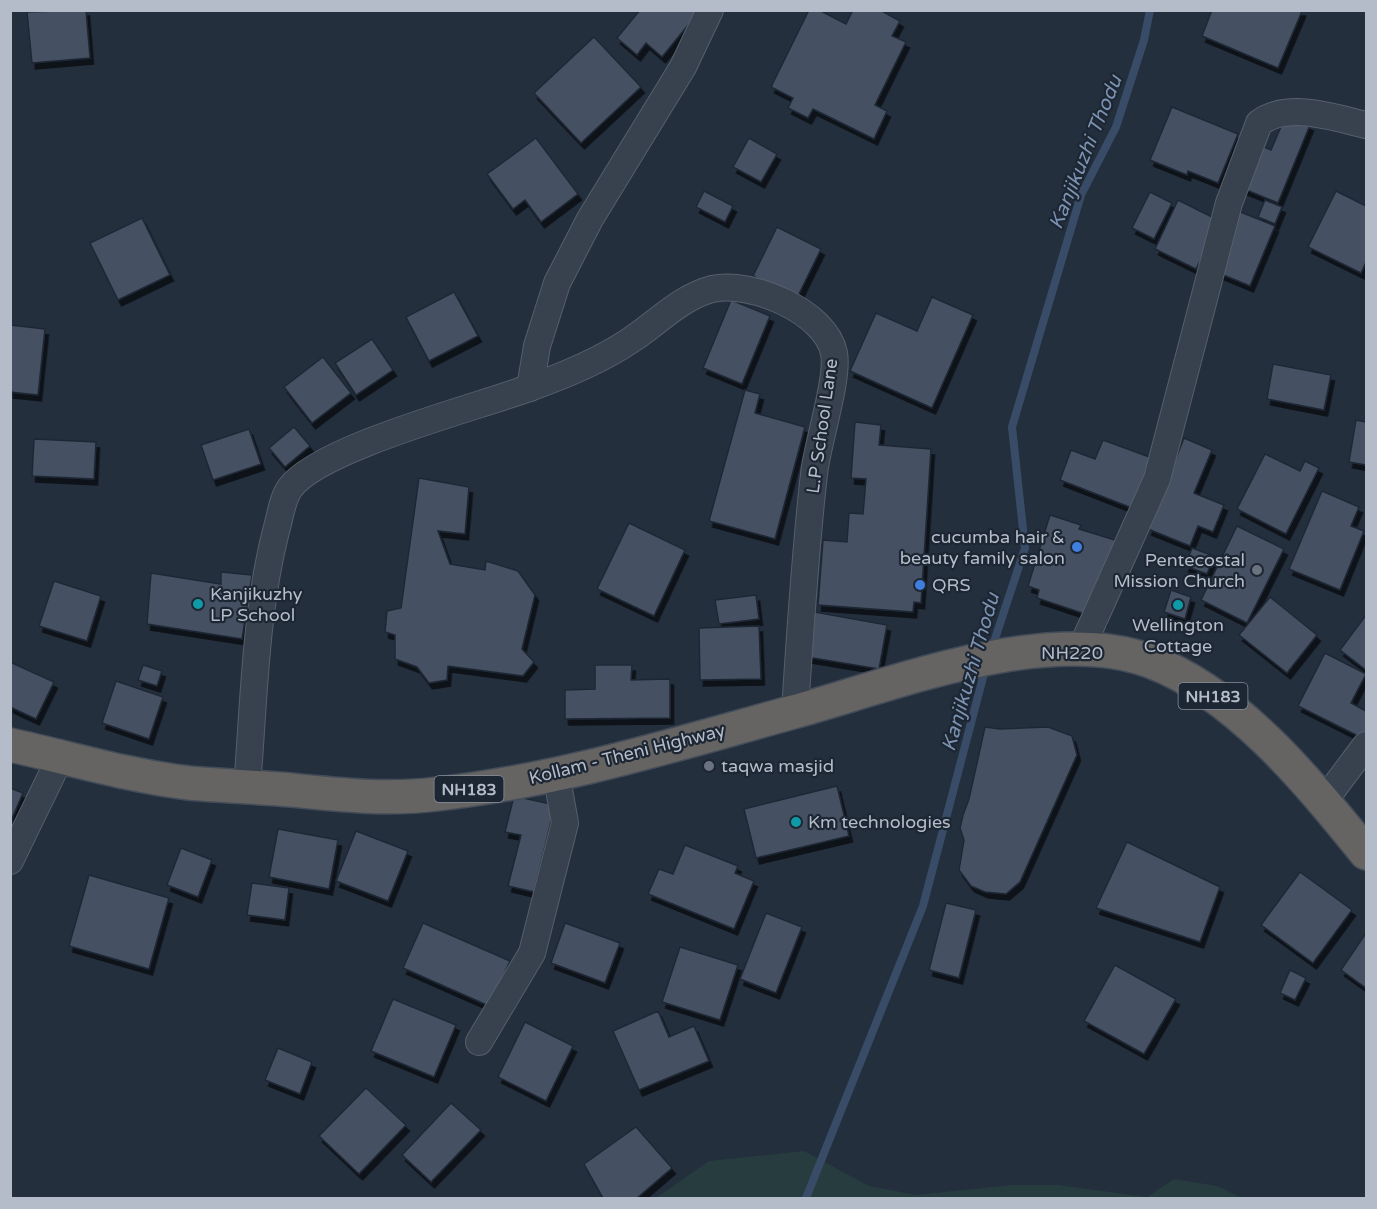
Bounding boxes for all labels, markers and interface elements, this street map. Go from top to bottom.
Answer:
water label: Kanjikuzhi Thodu [1044,70,1128,233]
street label: L.P School Lane [802,357,842,495]
place label: cucumba hair & beauty family salon [900,526,1065,569]
marker: cucumba hair & beauty family salon [1070,540,1084,554]
place label: Pentecostal Mission Church [1113,549,1245,592]
marker: Pentecostal Mission Church [1250,563,1264,577]
place label: QRS [932,574,971,596]
marker: QRS [913,578,927,592]
place label: Kanjikuzhy LP School [210,583,303,626]
water label: Kanjikuzhi Thodu [937,589,1006,754]
marker: Kanjikuzhy LP School [191,597,205,611]
marker: Wellington Cottage [1171,598,1185,612]
place label: Wellington Cottage [1132,614,1224,657]
street label: NH220 [1041,642,1103,664]
road number: NH183 [1178,683,1248,709]
street label: Kollam - Theni Highway [527,719,728,789]
place label: taqwa masjid [721,755,834,777]
marker: taqwa masjid [702,759,716,773]
road number: NH183 [434,776,504,802]
place label: Km technologies [808,811,951,833]
marker: Km technologies [789,815,803,829]

